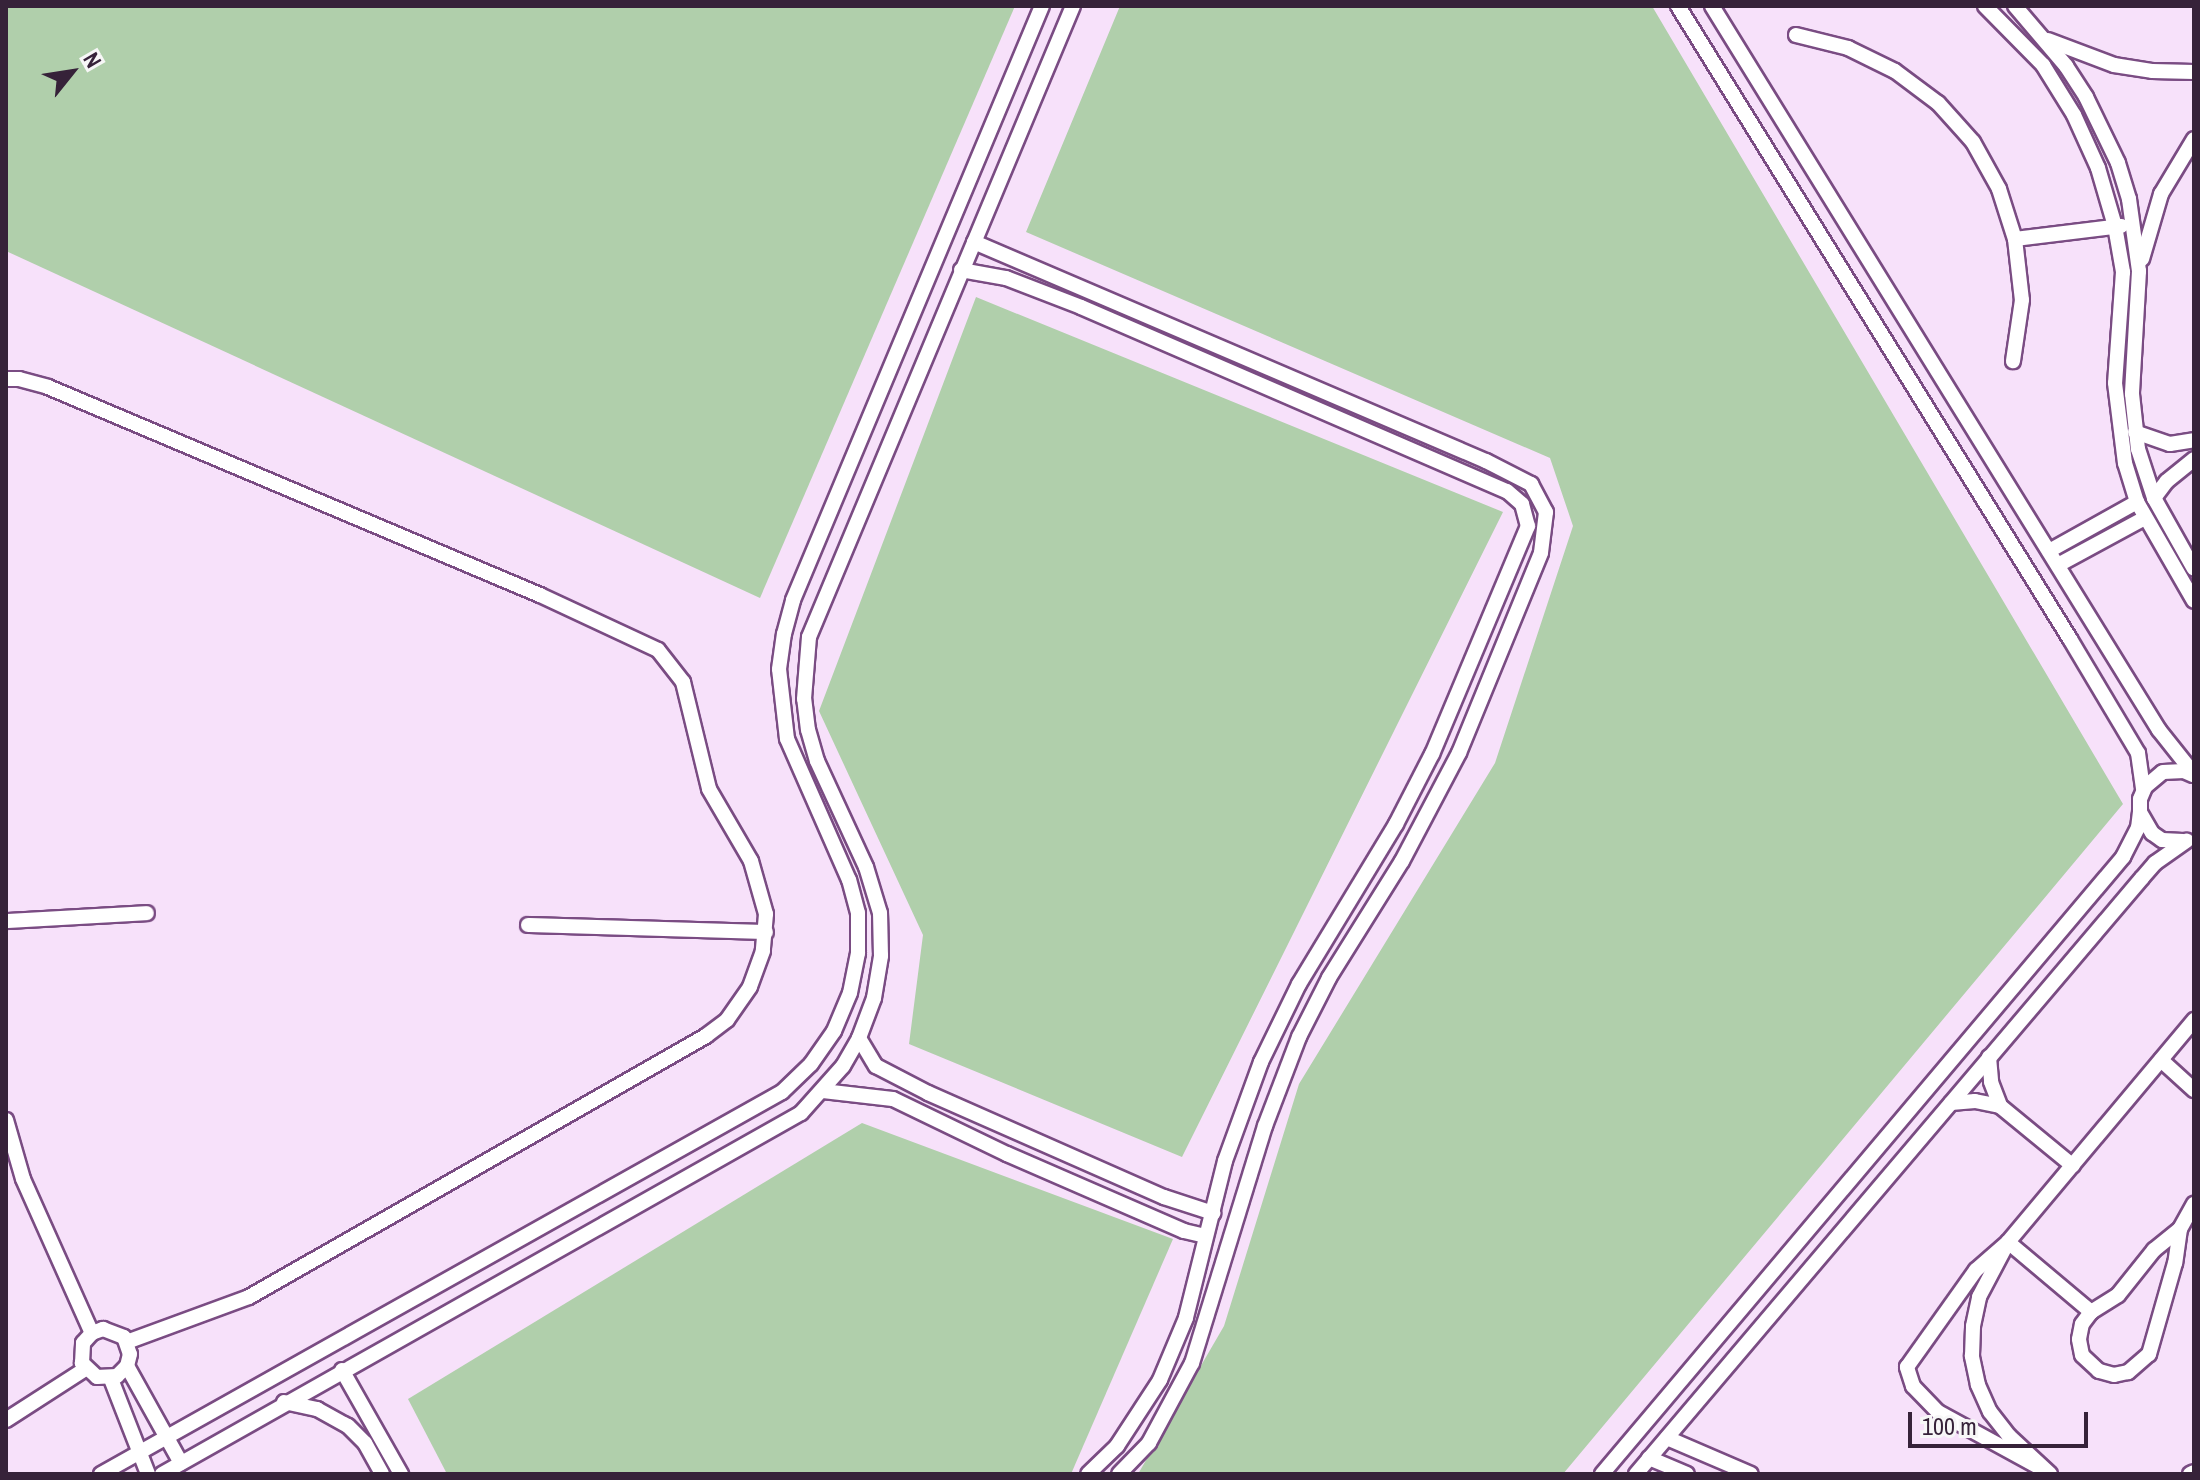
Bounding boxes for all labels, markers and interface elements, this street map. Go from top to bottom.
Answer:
north arrow [32,32,112,112]
text: N [77,47,109,73]
scale bar [1912,1396,2092,1446]
text: 100 m [1922,1410,1977,1442]

